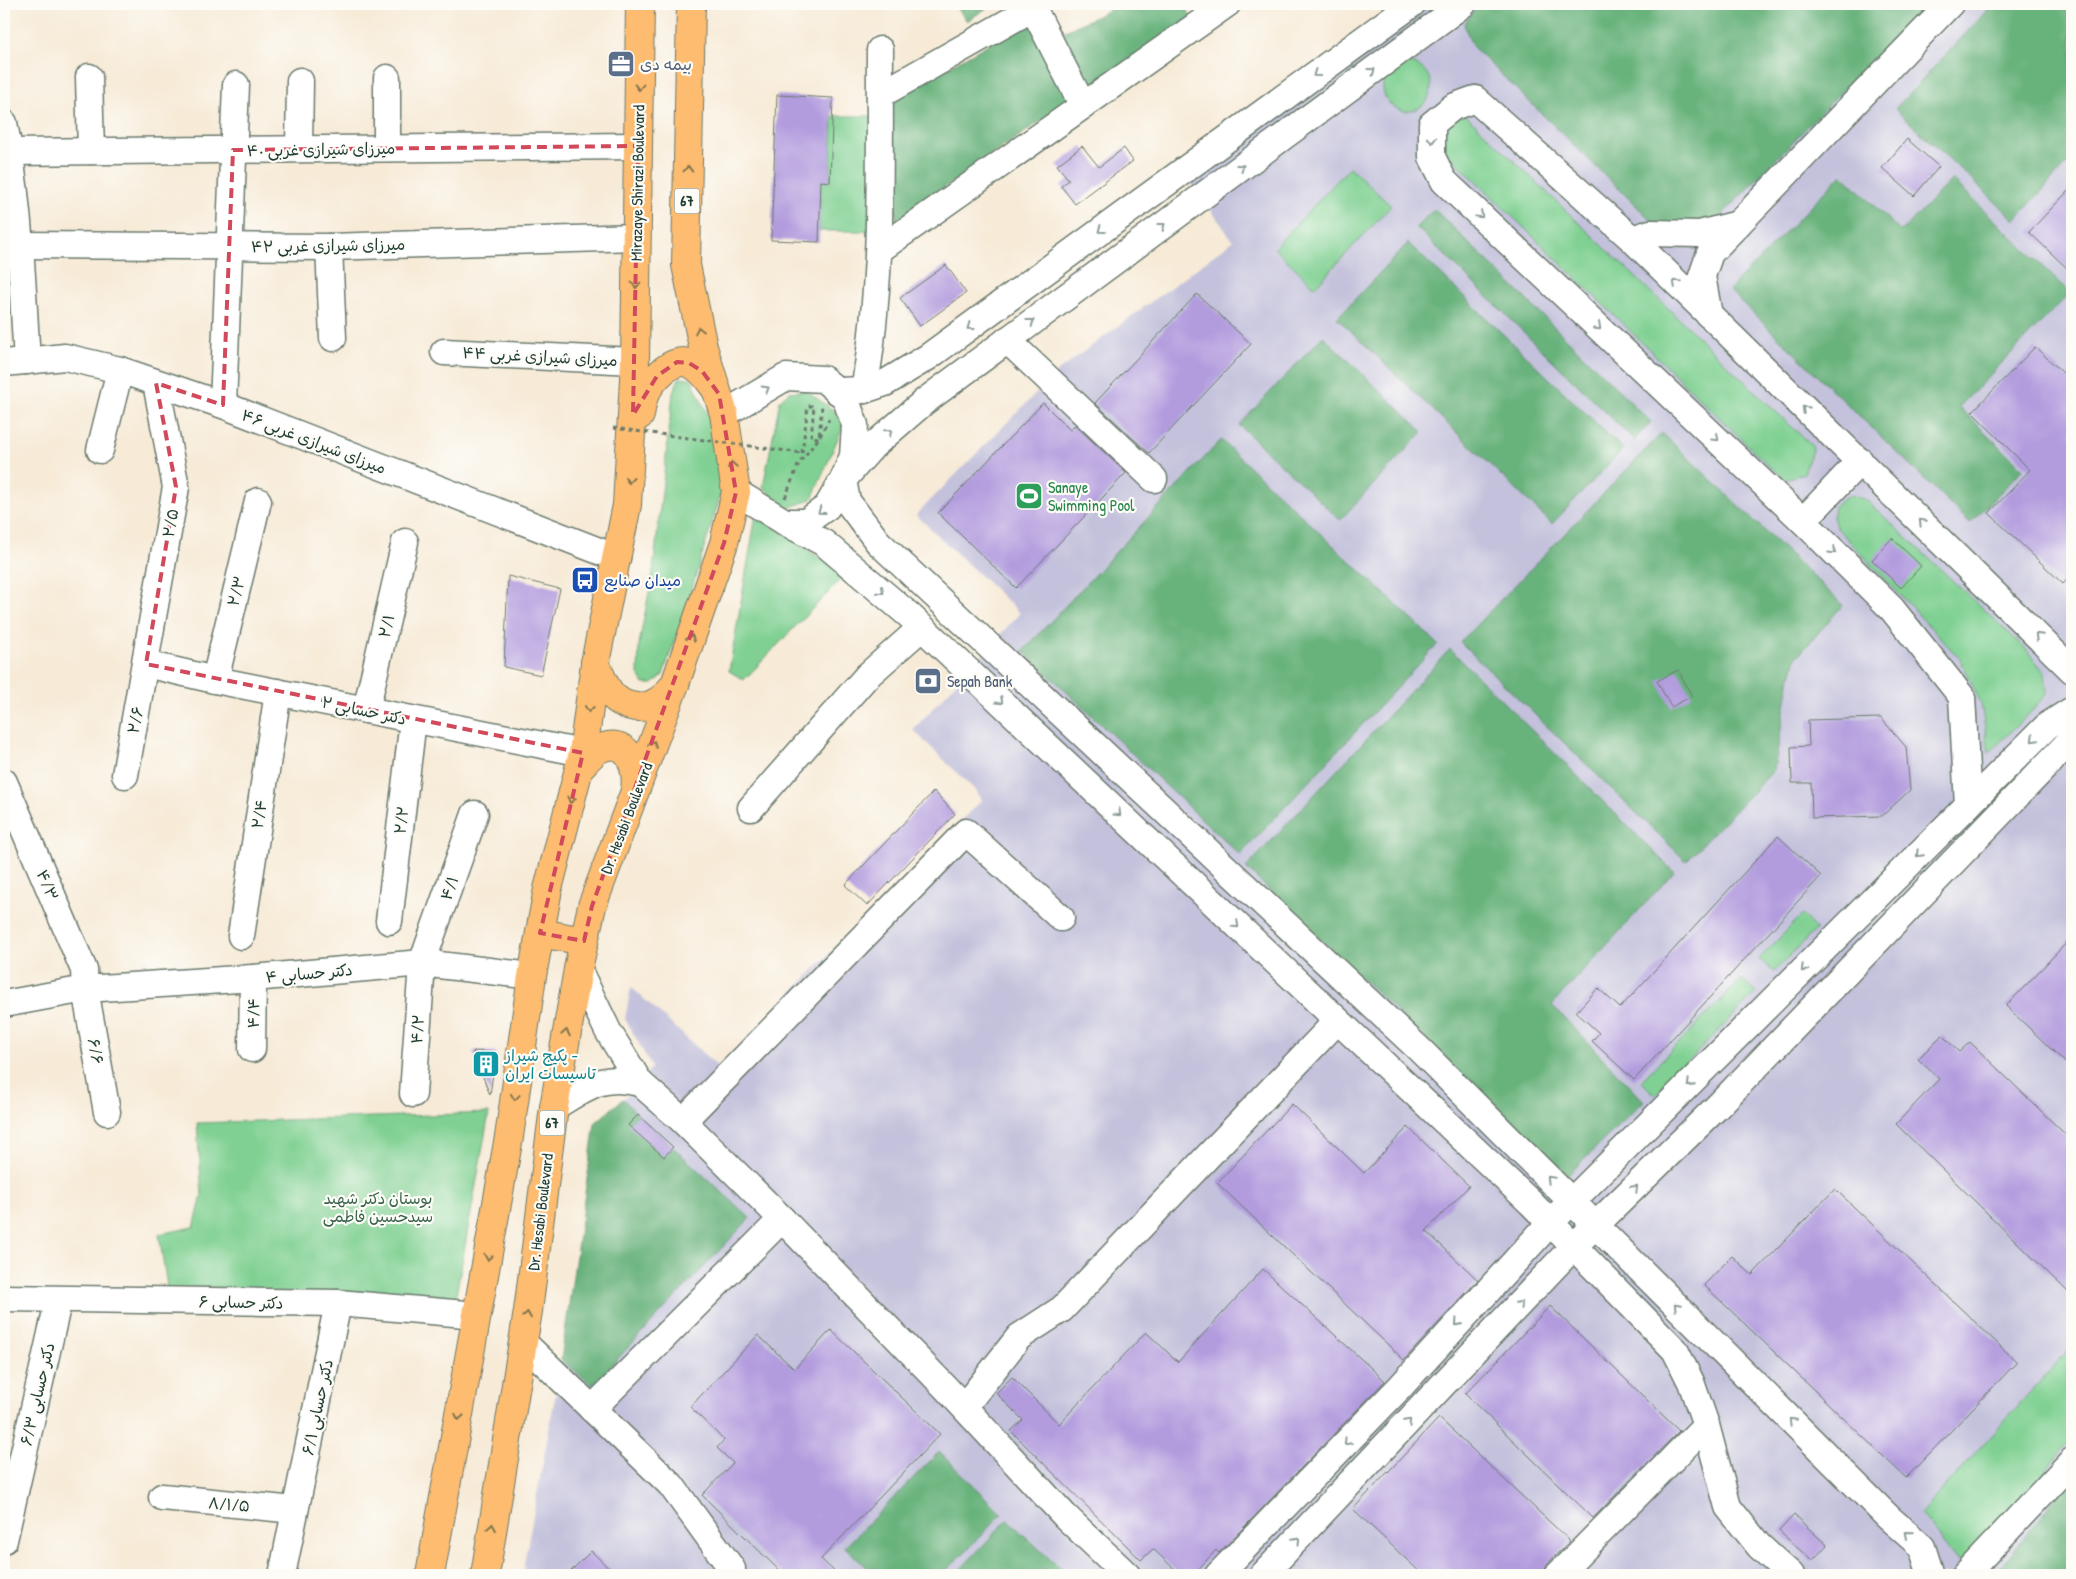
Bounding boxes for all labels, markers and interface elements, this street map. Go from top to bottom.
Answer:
office icon: بیمه دی [606,49,636,79]
place label: بیمه دی [640,53,692,75]
one-way arrow [1313,68,1322,76]
one-way arrow [1366,68,1376,77]
one-way arrow [633,84,644,92]
street label: Mirazaye Shirazi Boulevard [625,105,649,261]
one-way arrow [1427,136,1437,144]
street label: میرزای شیرازی غربی ۴۰ [246,137,396,161]
one-way arrow [682,165,693,173]
one-way arrow [1235,165,1244,173]
road number: 67 [674,188,700,214]
one-way arrow [1474,209,1483,218]
one-way arrow [1156,223,1165,231]
one-way arrow [1098,225,1107,233]
street label: میرزای شیرازی غربی ۴۲ [251,233,405,257]
one-way arrow [1673,280,1682,289]
one-way arrow [631,282,641,289]
one-way arrow [1025,320,1034,328]
one-way arrow [967,321,976,329]
one-way arrow [1592,321,1601,330]
one-way arrow [695,326,705,335]
street label: میرزای شیرازی غربی ۴۴ [462,341,618,371]
one-way arrow [760,385,769,395]
street label: میرزای شیرازی غربی ۴۶ [239,403,389,479]
one-way arrow [1802,405,1811,414]
one-way arrow [883,430,892,438]
one-way arrow [1710,432,1719,441]
one-way arrow [727,461,738,469]
one-way arrow [623,476,634,484]
place label: Sanaye Swimming Pool [1048,476,1135,516]
sports icon: Sanaye Swimming Pool [1014,481,1044,511]
one-way arrow [817,505,827,514]
street label: ۲/۵ [157,507,183,539]
one-way arrow [1918,519,1927,528]
one-way arrow [1827,545,1836,554]
bus stop icon: میدان صنایع [570,565,600,595]
place label: میدان صنایع [604,569,681,592]
street label: ۲/۳ [222,573,250,609]
one-way arrow [875,586,884,595]
street label: ۲/۱ [373,612,399,640]
one-way arrow [2034,633,2043,642]
one-way arrow [685,634,695,643]
bank icon: Sepah Bank [913,666,943,696]
place label: Sepah Bank [947,670,1013,692]
street label: دکتر حسابی ۲ [320,690,408,730]
one-way arrow [995,695,1004,704]
street label: ۲/۶ [122,705,148,735]
one-way arrow [584,705,595,713]
one-way arrow [2031,733,2040,742]
one-way arrow [647,740,657,749]
street label: Dr. Hesabi Boulevard [595,759,657,877]
one-way arrow [566,796,577,805]
street label: ۲/۴ [246,798,272,830]
street label: ۲/۲ [388,805,414,835]
one-way arrow [1113,807,1122,816]
one-way arrow [1916,849,1925,858]
street label: ۴/۳ [32,866,64,904]
street label: ۴/۱ [434,873,464,903]
one-way arrow [1230,919,1239,928]
street label: دکتر حسابی ۴ [265,958,353,988]
one-way arrow [1801,964,1810,973]
street label: ۴/۴ [242,997,264,1029]
street label: ۴/۲ [405,1013,429,1045]
one-way arrow [561,1028,571,1037]
street label: ۶/۶ [83,1036,109,1066]
place label: پکیج شیراز - تاسیسات ایران [503,1044,596,1084]
building icon: پکیج شیراز - تاسیسات ایران [471,1049,501,1079]
one-way arrow [1687,1079,1696,1088]
one-way arrow [510,1093,520,1101]
road number: 67 [540,1110,564,1136]
street label: Dr. Hesabi Boulevard [522,1152,558,1272]
one-way arrow [1546,1175,1555,1184]
one-way arrow [1629,1185,1638,1194]
park label: بوستان دکتر شهید سیدحسین فاطمی [323,1187,433,1227]
one-way arrow [483,1253,493,1262]
street label: ۶ دکتر حسابی [198,1290,284,1314]
one-way arrow [1514,1300,1523,1309]
one-way arrow [1674,1302,1683,1311]
one-way arrow [522,1311,532,1319]
one-way arrow [1455,1318,1464,1327]
street label: ۶/۳ دکتر حسابی [14,1340,60,1448]
street label: ۶/۱ دکتر حسابی [296,1357,338,1457]
one-way arrow [455,1413,465,1422]
one-way arrow [1789,1417,1798,1426]
one-way arrow [1402,1418,1411,1427]
one-way arrow [1344,1436,1353,1445]
street label: ۸/۱/۵ [207,1491,251,1517]
one-way arrow [487,1523,497,1532]
one-way arrow [1904,1531,1913,1540]
one-way arrow [1291,1536,1300,1545]

